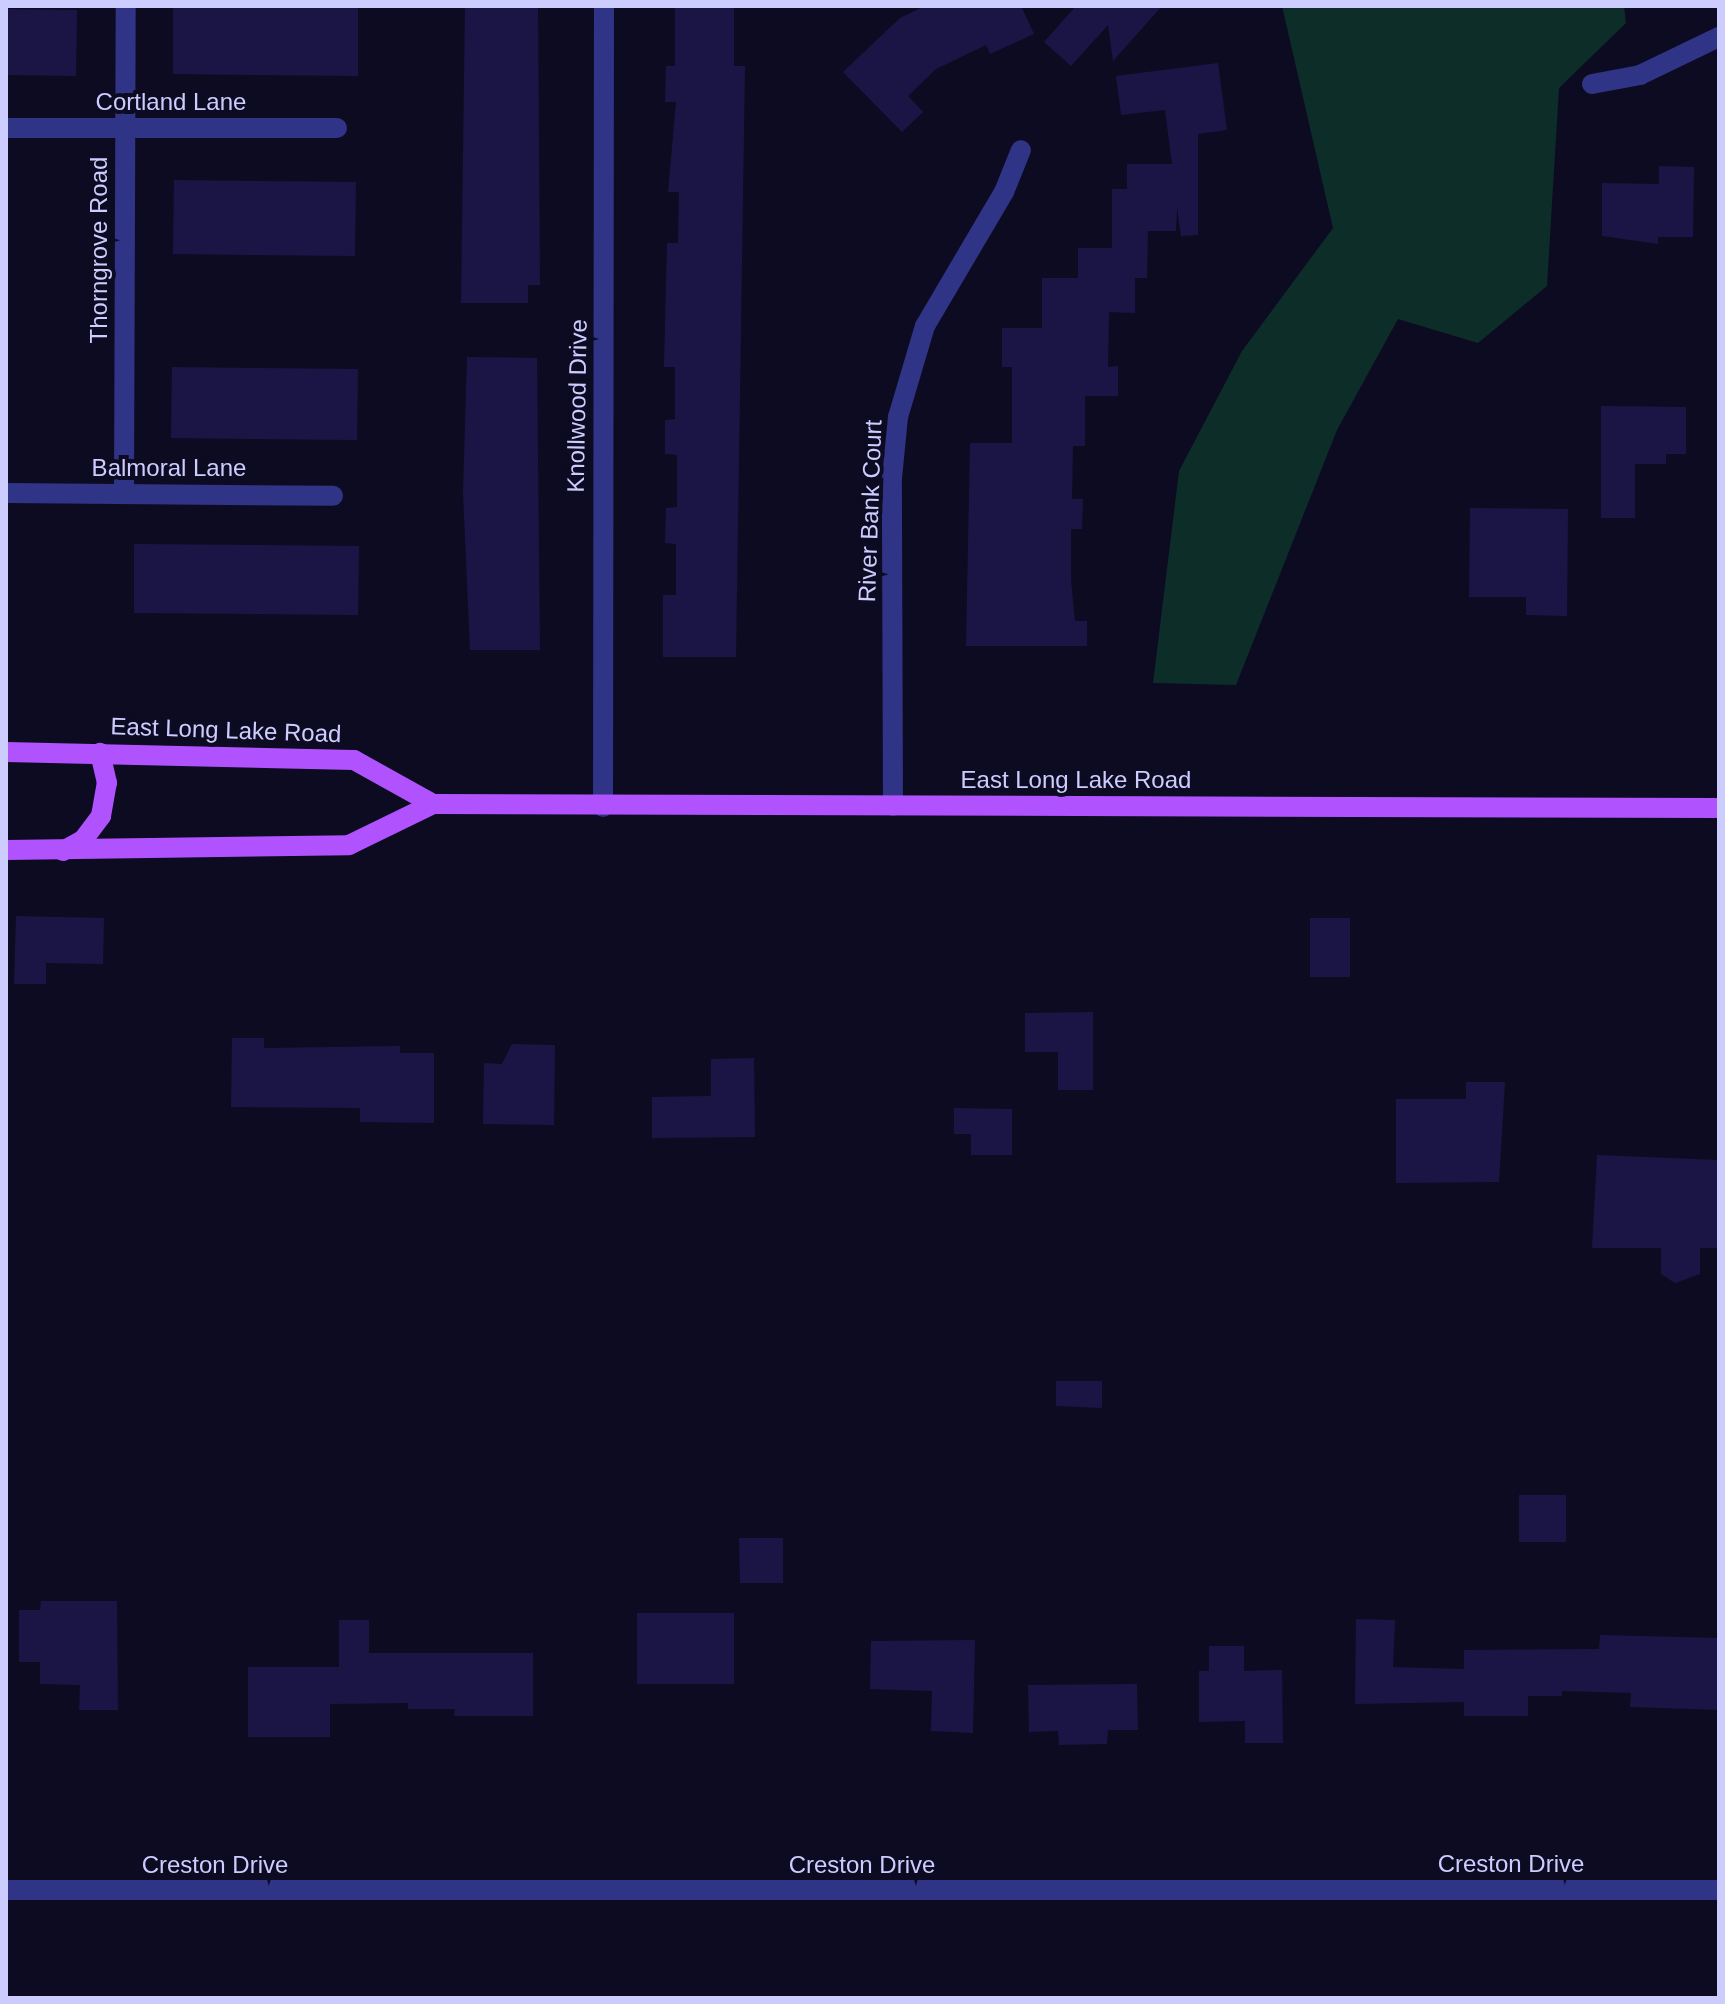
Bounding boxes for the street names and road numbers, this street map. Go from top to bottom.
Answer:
street label: Cortland Lane [96,88,246,116]
street label: Thorngrove Road [85,157,113,343]
street label: Knollwood Drive [561,319,593,493]
street label: River Bank Court [852,419,888,603]
street label: Balmoral Lane [92,454,246,482]
street label: East Long Lake Road [110,712,342,748]
street label: East Long Lake Road [961,766,1191,794]
street label: Creston Drive [1438,1850,1584,1878]
street label: Creston Drive [142,1851,288,1879]
street label: Creston Drive [789,1851,935,1879]

